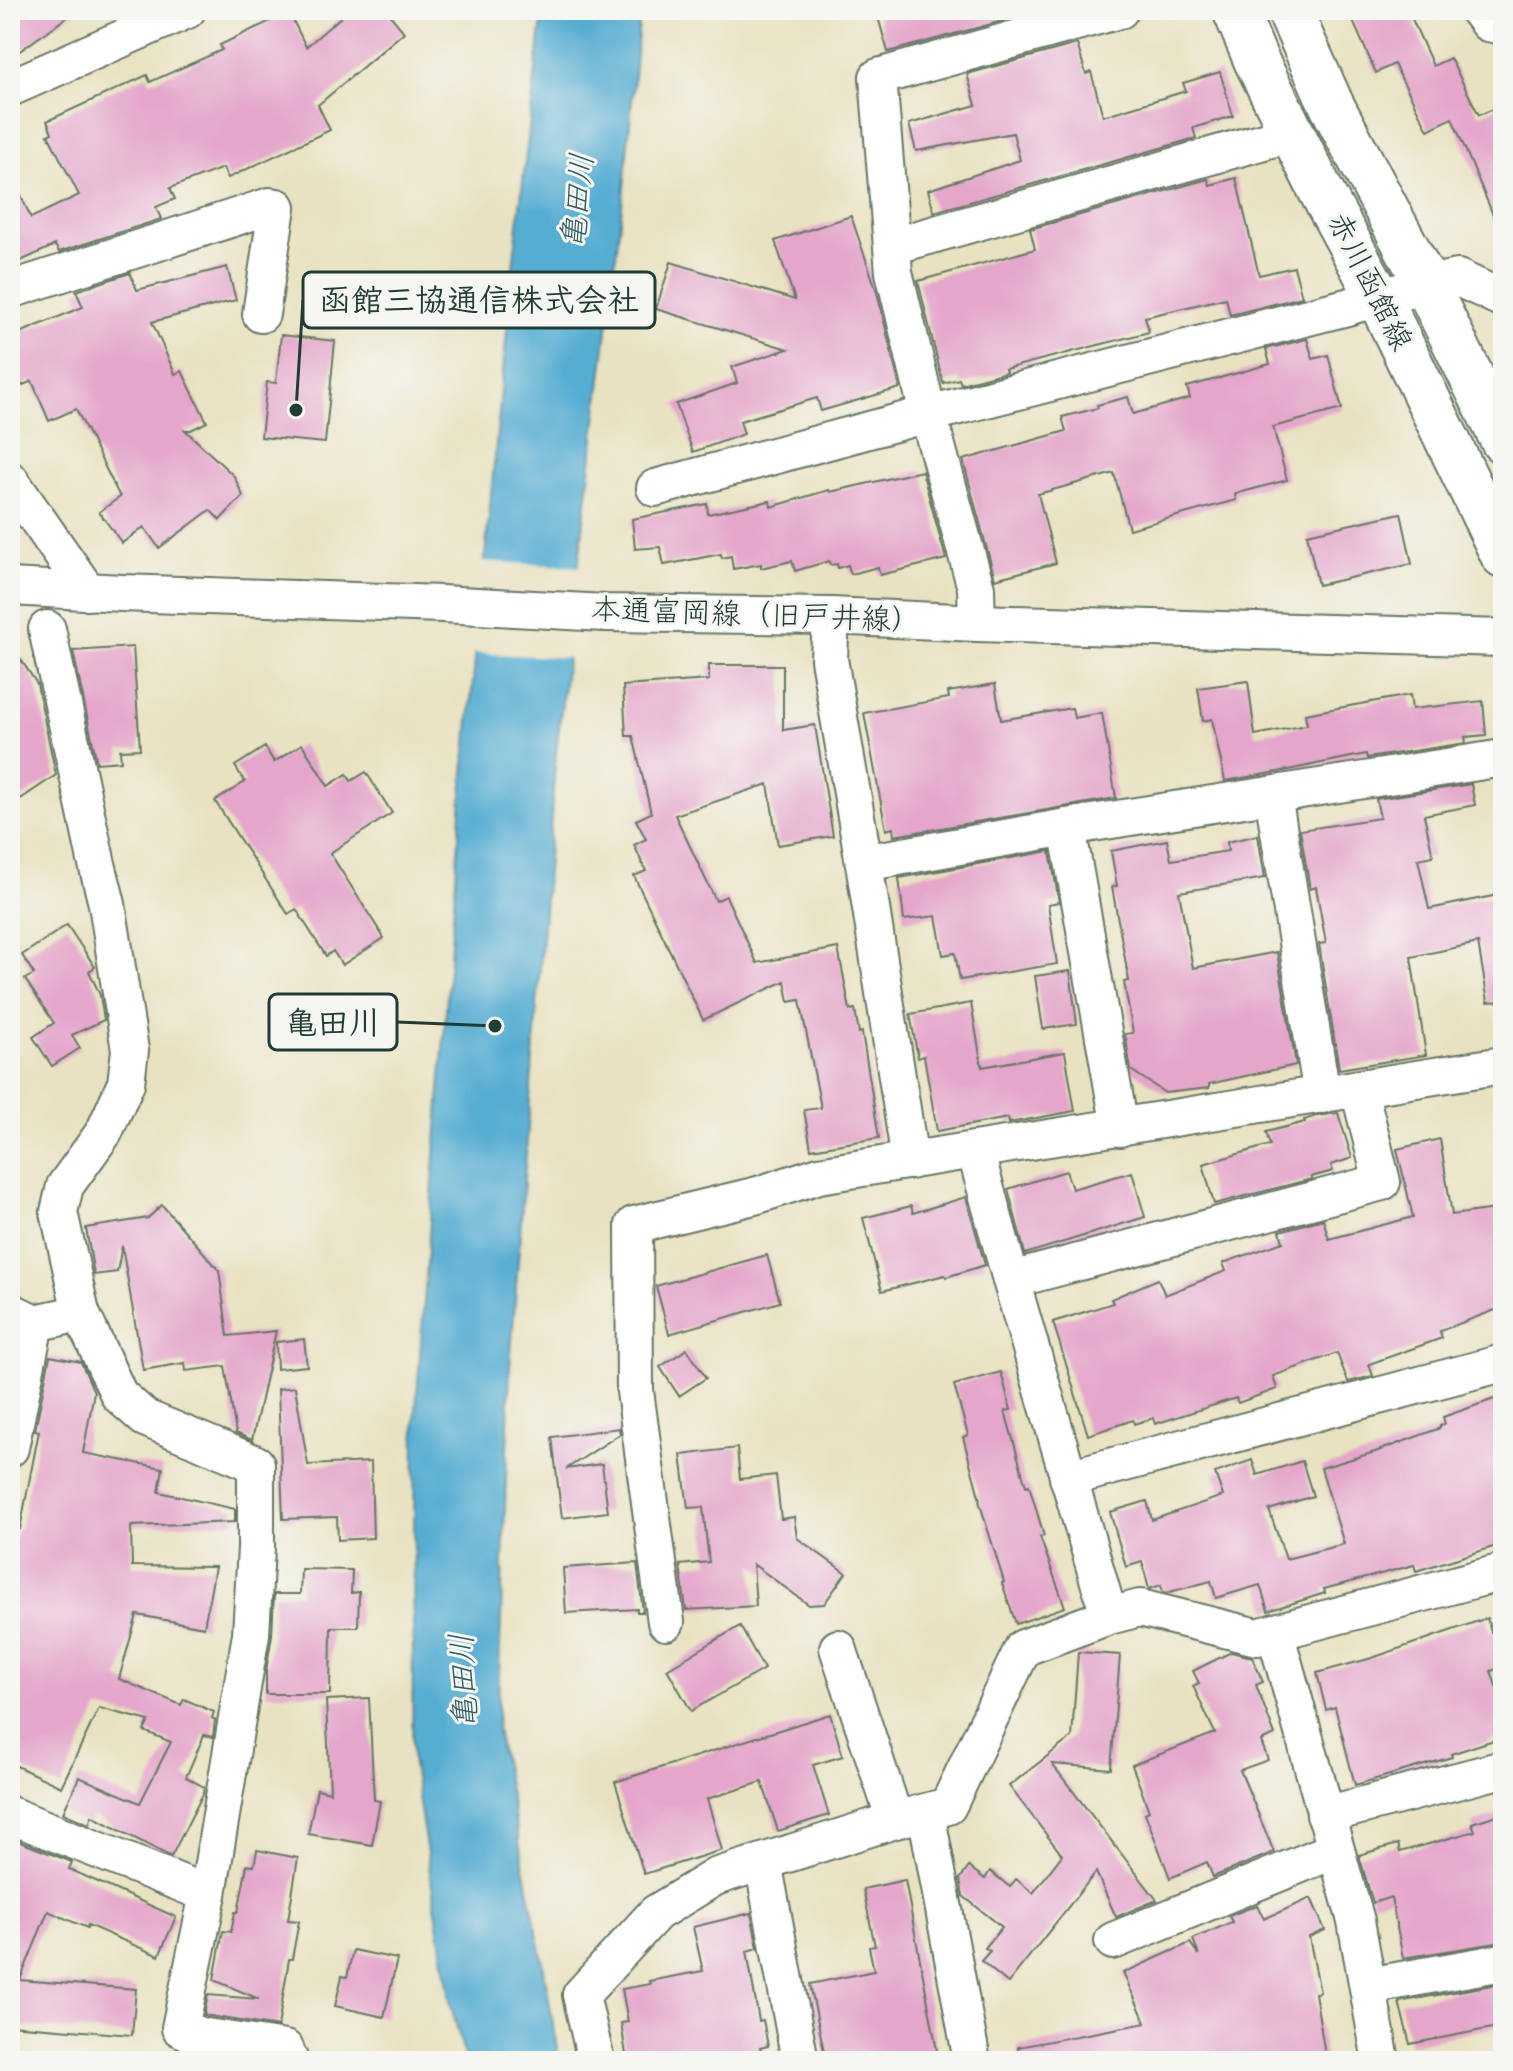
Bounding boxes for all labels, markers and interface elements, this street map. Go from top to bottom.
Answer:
water label: 亀田川 [553,151,605,251]
street label: 赤川函館線 [1318,206,1420,358]
callout: 函館三協通信株式会社 [303,272,655,328]
text: 函館三協通信株式会社 [319,281,639,323]
street label: 本通富岡線（旧戸井線） [590,591,922,641]
callout: 亀田川 [269,994,397,1050]
text: 亀田川 [285,1004,381,1046]
water label: 亀田川 [442,1632,488,1730]

